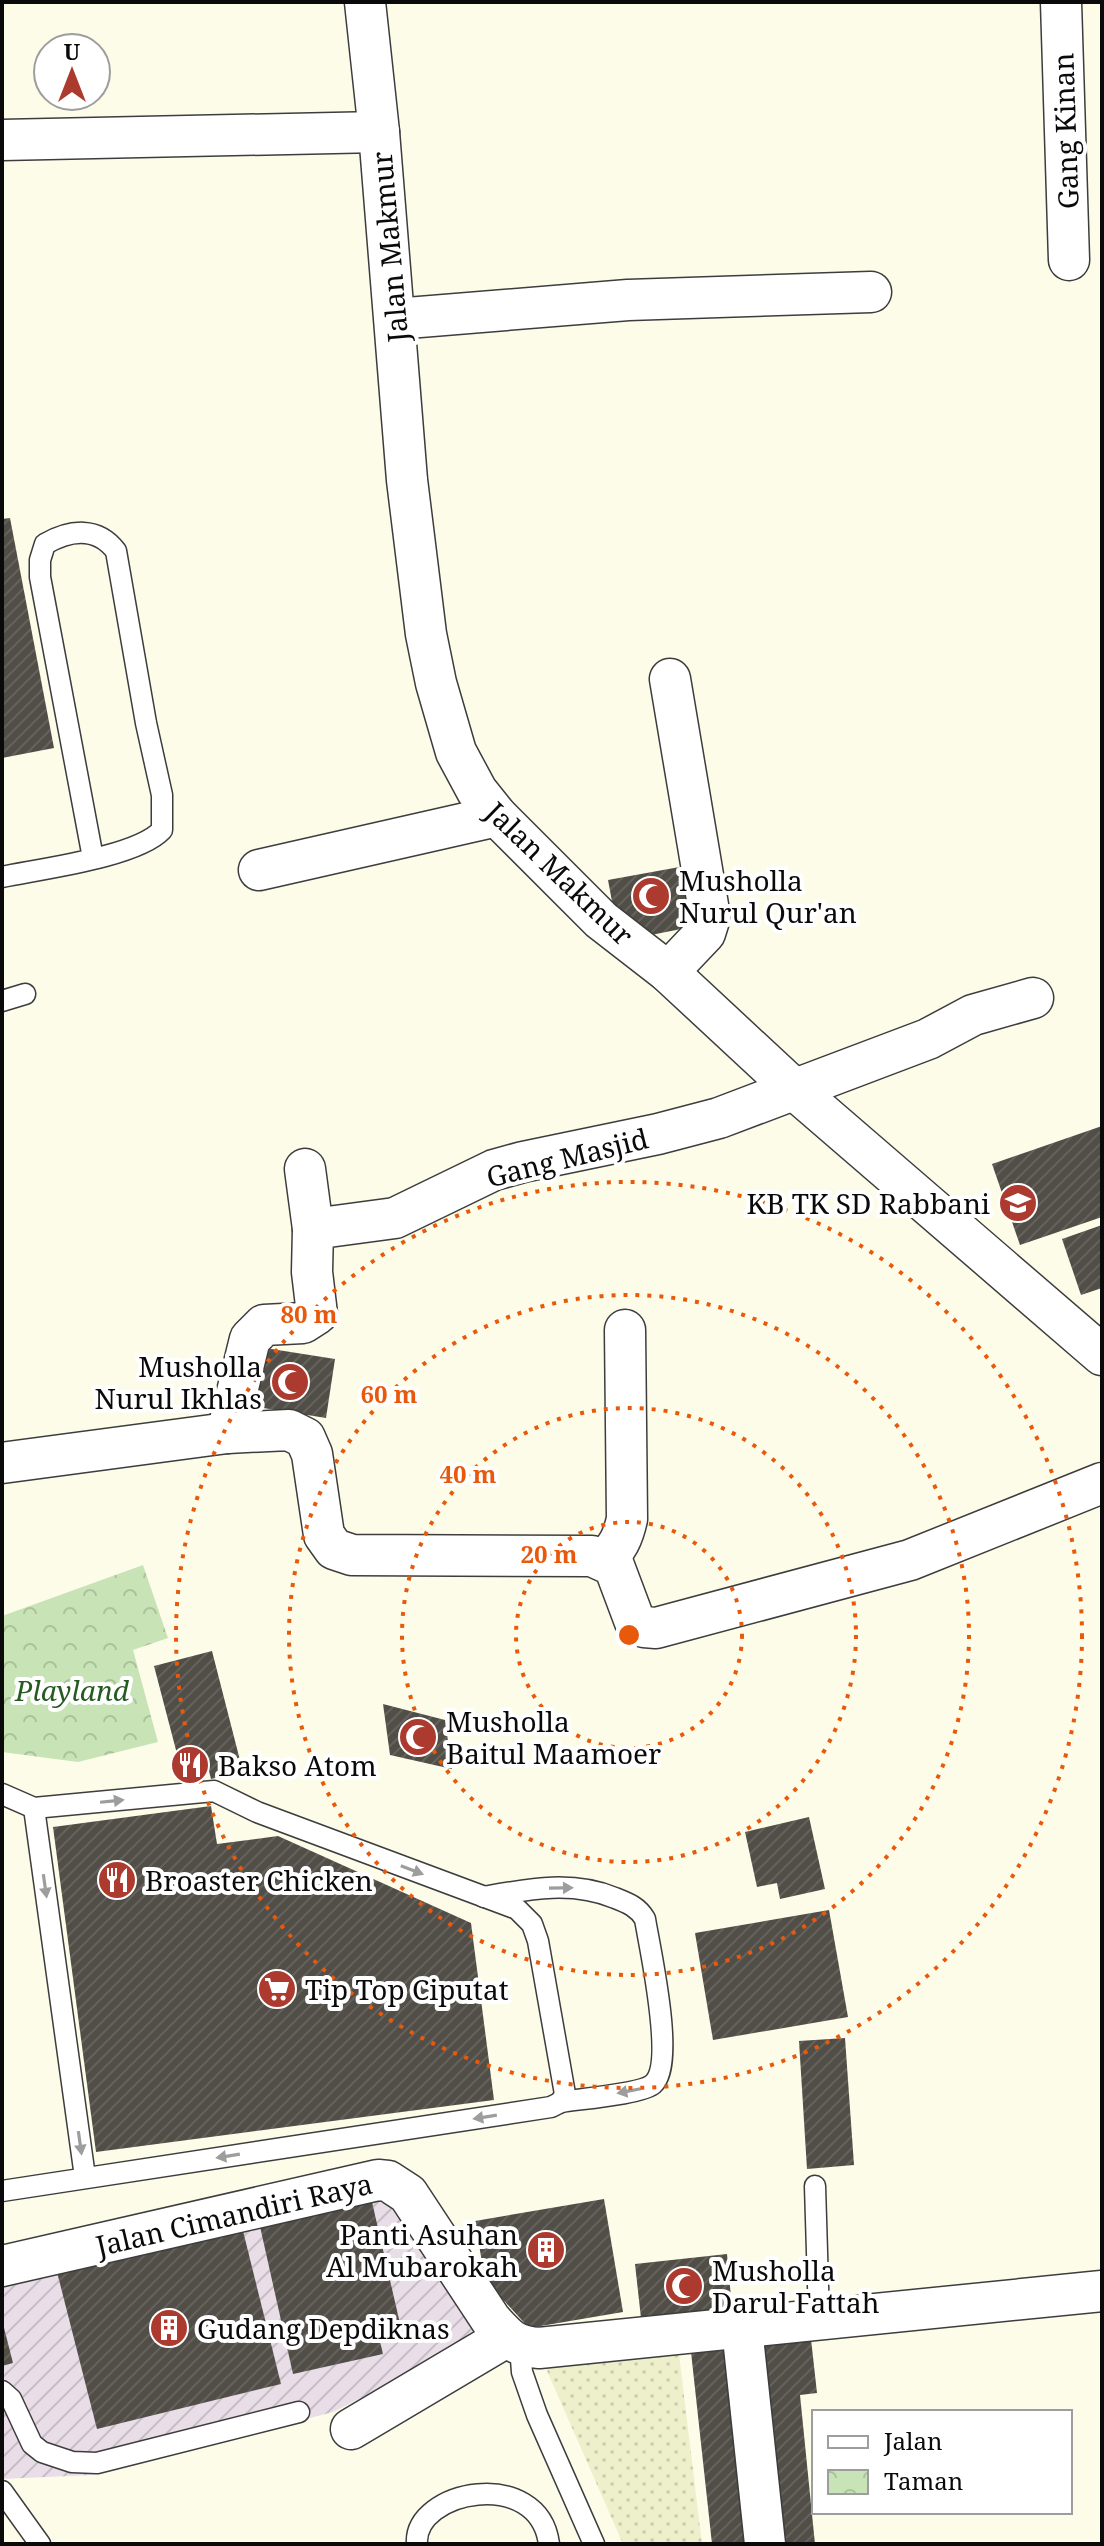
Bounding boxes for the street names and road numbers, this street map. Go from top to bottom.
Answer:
street label: Gang Kinan [1043,52,1087,210]
street label: Jalan Makmur [362,150,416,345]
street label: Jalan Makmur [477,792,642,953]
street label: Gang Masjid [482,1119,652,1195]
street label: Jalan Cimandiri Raya [91,2164,376,2265]

